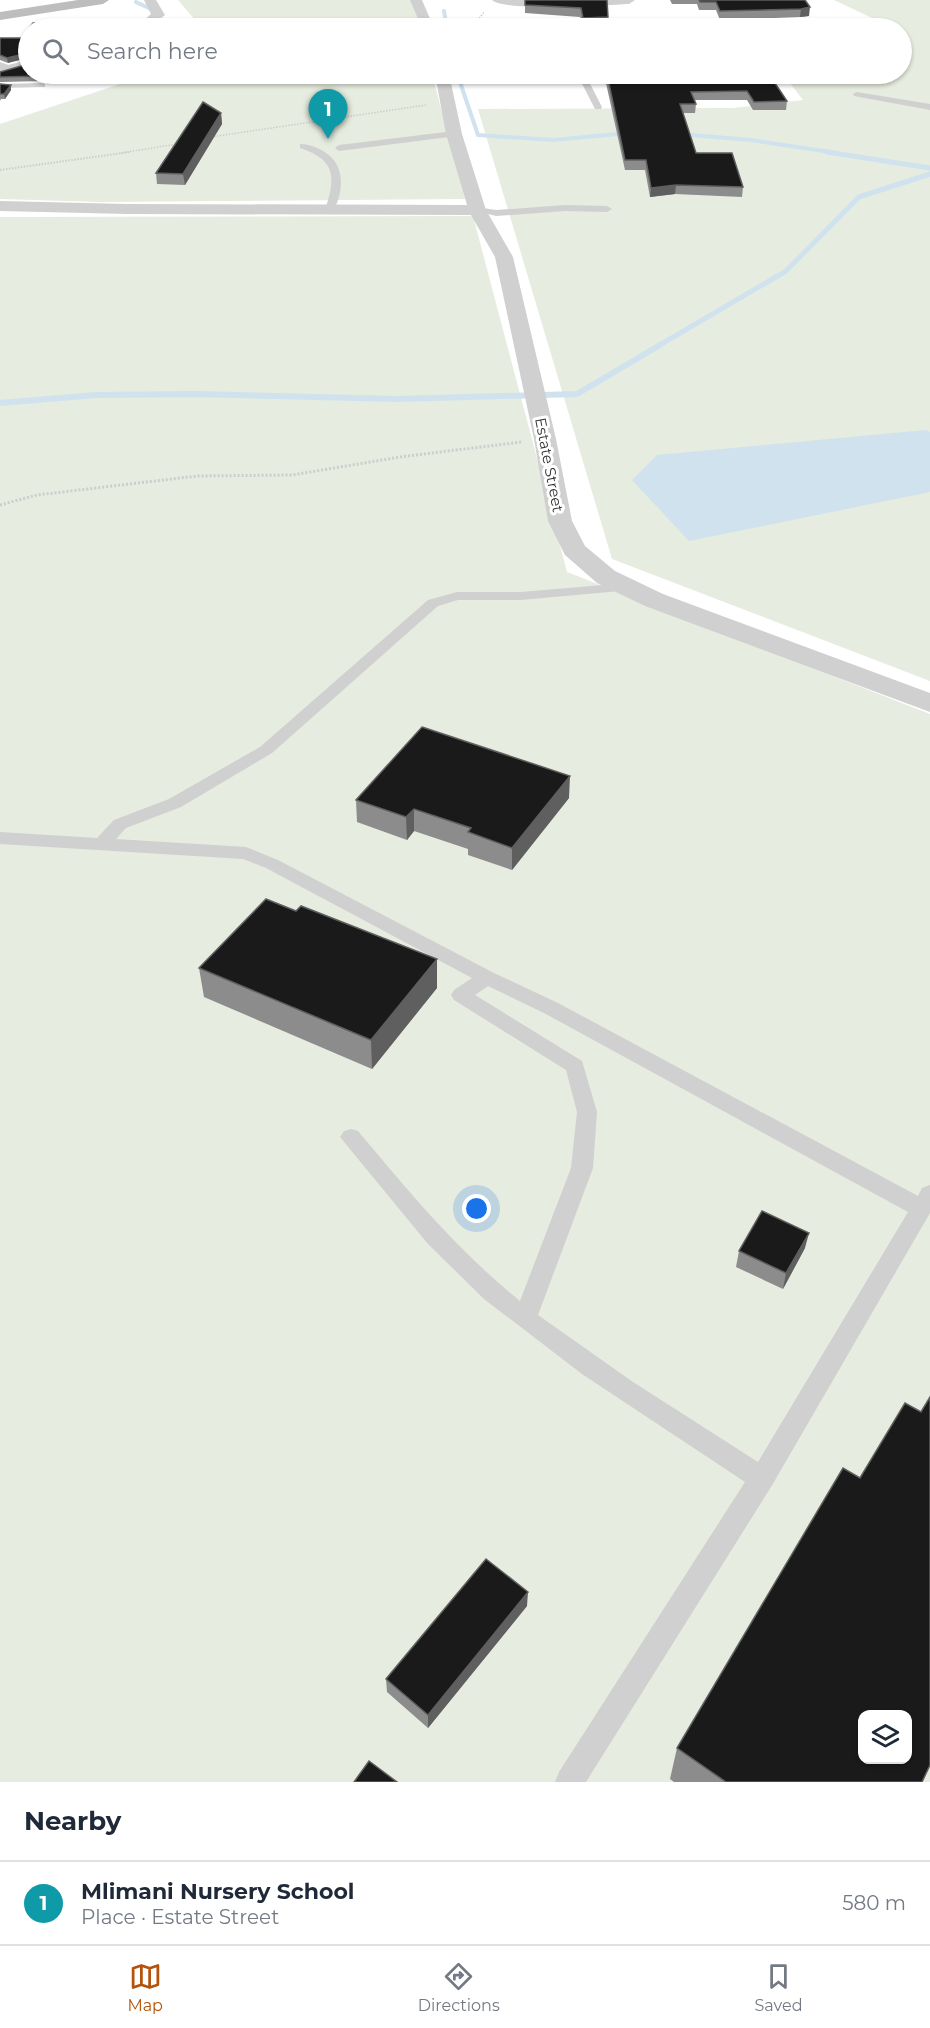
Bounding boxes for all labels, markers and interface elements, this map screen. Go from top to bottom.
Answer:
search box [18,18,912,84]
icon: search [39,35,72,68]
text: Search here [87,38,218,65]
pin: 1 [308,90,348,139]
street label: Estate Street [531,416,568,514]
your location [462,1194,491,1223]
map controls [858,1710,912,1764]
button: layers [858,1710,912,1764]
text: Nearby [24,1805,121,1837]
text: Mlimani Nursery School [81,1878,354,1905]
text: 1 [40,1891,47,1915]
text: 580 m [842,1891,906,1915]
text: Place · Estate Street [81,1905,279,1929]
tab: Map [127,1960,163,2015]
tab: Directions [418,1960,500,2015]
tab: Saved [755,1960,803,2015]

